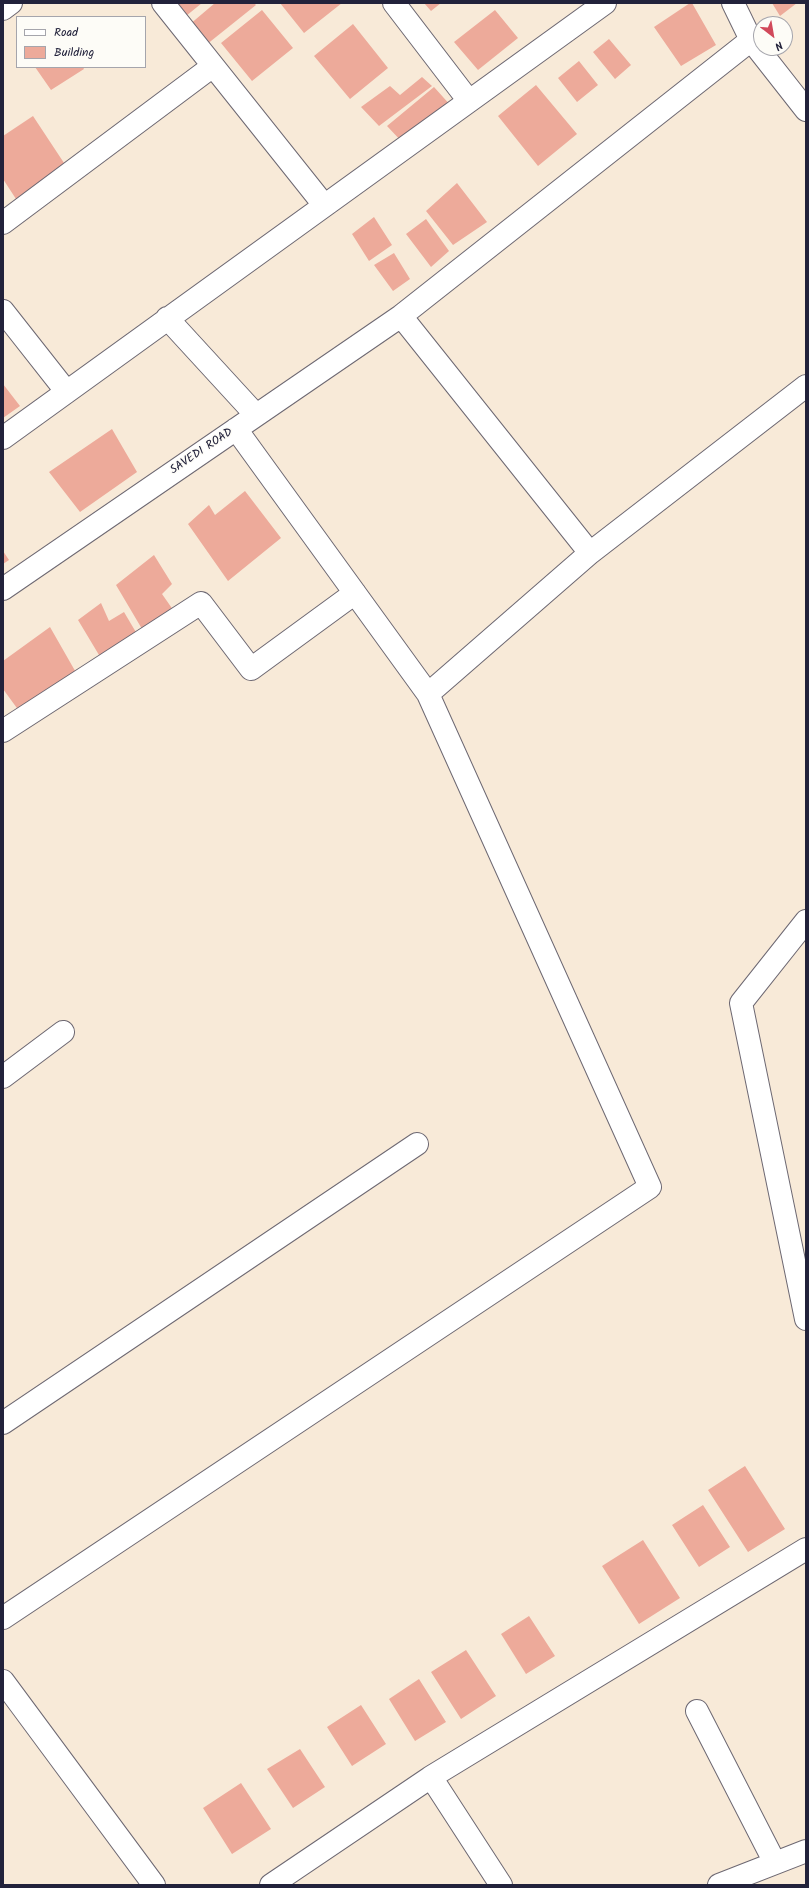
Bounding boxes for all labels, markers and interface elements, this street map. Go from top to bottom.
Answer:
legend [16,16,146,68]
north arrow [753,16,793,56]
text: Road [54,23,78,42]
text: N [771,36,786,55]
text: Building [54,43,94,62]
street label: SAVEDI ROAD [168,426,236,478]

